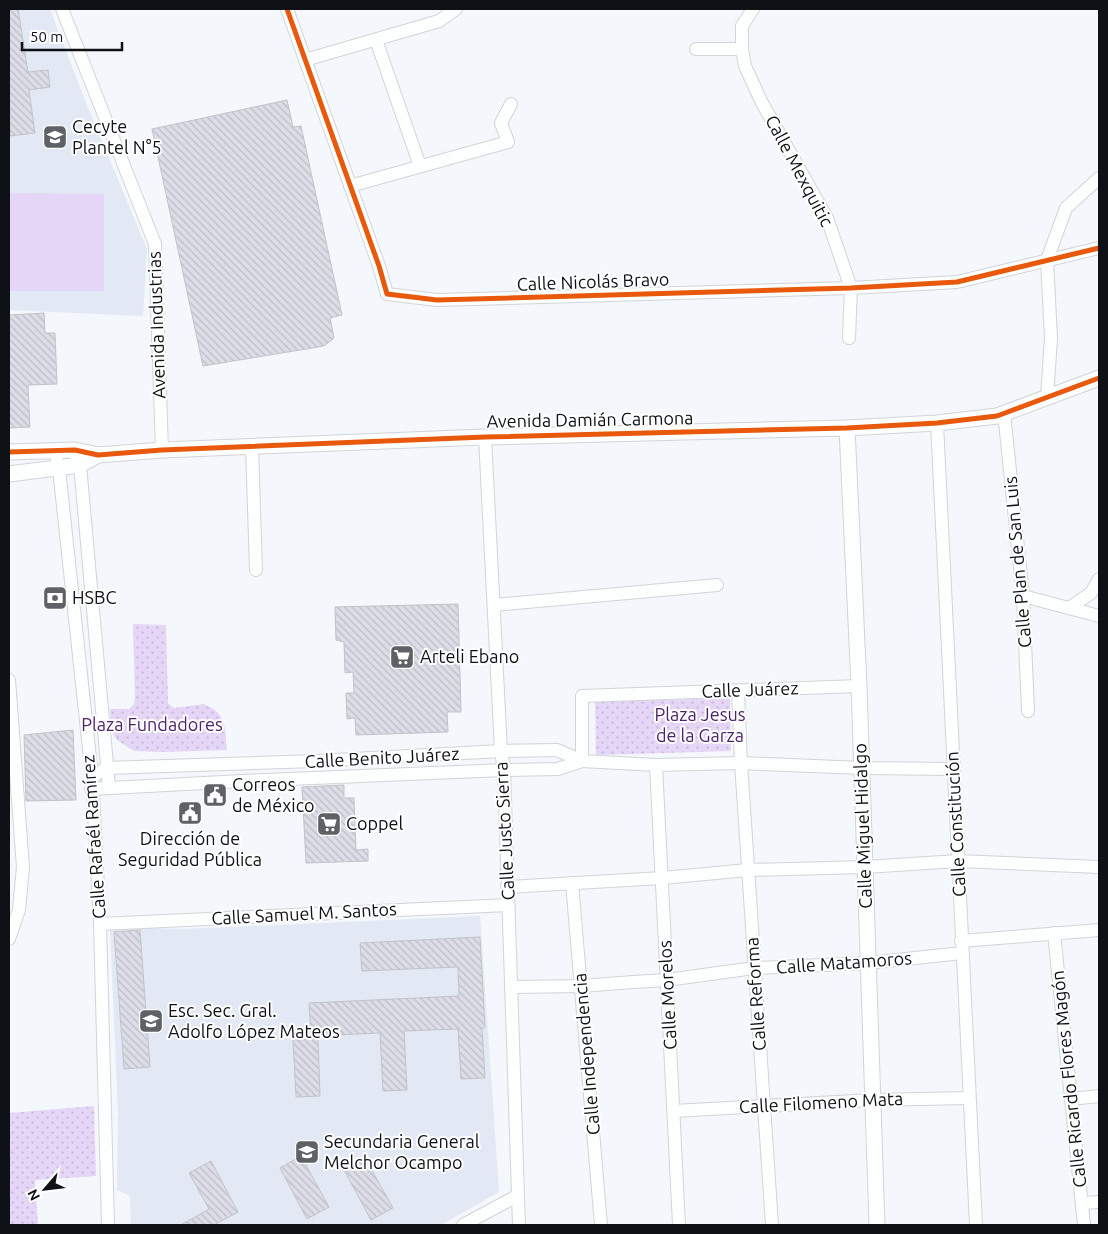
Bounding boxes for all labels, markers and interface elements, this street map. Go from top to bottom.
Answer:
scale bar [22,20,122,52]
text: 50 m [30,28,63,45]
street label: Calle Mexquitic [762,111,838,230]
place label: Cecyte Plantel N°5 [72,116,162,157]
school or university icon: Cecyte Plantel N°5 [42,124,68,150]
street label: Avenida Industrias [143,251,169,399]
street label: Calle Nicolás Bravo [516,268,670,294]
street label: Avenida Damián Carmona [486,407,694,431]
street label: Calle Plan de San Luis [1000,475,1034,649]
bank icon: HSBC [42,585,68,611]
place label: HSBC [72,587,116,607]
supermarket icon: Arteli Ebano [389,644,415,670]
place label: Arteli Ebano [420,646,519,666]
street label: Calle Juárez [701,677,799,701]
park label: Plaza Jesus de la Garza [654,704,746,745]
park label: Plaza Fundadores [81,714,223,734]
street label: Calle Benito Juárez [304,743,460,771]
street label: Calle Miguel Hidalgo [849,743,875,909]
street label: Calle Constitución [941,751,969,897]
street label: Calle Rafaél Ramírez [77,754,109,920]
street label: Calle Justo Sierra [490,761,518,901]
place label: Correos de México [232,774,314,815]
public building icon: Correos de México [202,782,228,808]
public building icon: Dirección de Seguridad Pública [177,800,203,826]
supermarket icon: Coppel [316,811,342,837]
place label: Coppel [346,813,404,833]
place label: Dirección de Seguridad Pública [118,828,262,869]
street label: Calle Samuel M. Santos [211,898,397,928]
street label: Calle Reforma [741,937,769,1052]
street label: Calle Morelos [654,940,680,1050]
street label: Calle Matamoros [775,947,913,977]
street label: Calle Ricardo Flores Magón [1047,969,1089,1189]
street label: Calle Independencia [569,972,603,1136]
place label: Esc. Sec. Gral. Adolfo López Mateos [168,1000,340,1041]
school or university icon: Esc. Sec. Gral. Adolfo López Mateos [138,1008,164,1034]
street label: Calle Filomeno Mata [738,1088,904,1116]
place label: Secundaria General Melchor Ocampo [324,1131,480,1172]
school or university icon: Secundaria General Melchor Ocampo [294,1139,320,1165]
north arrow [20,1164,70,1214]
text: N [24,1187,43,1203]

